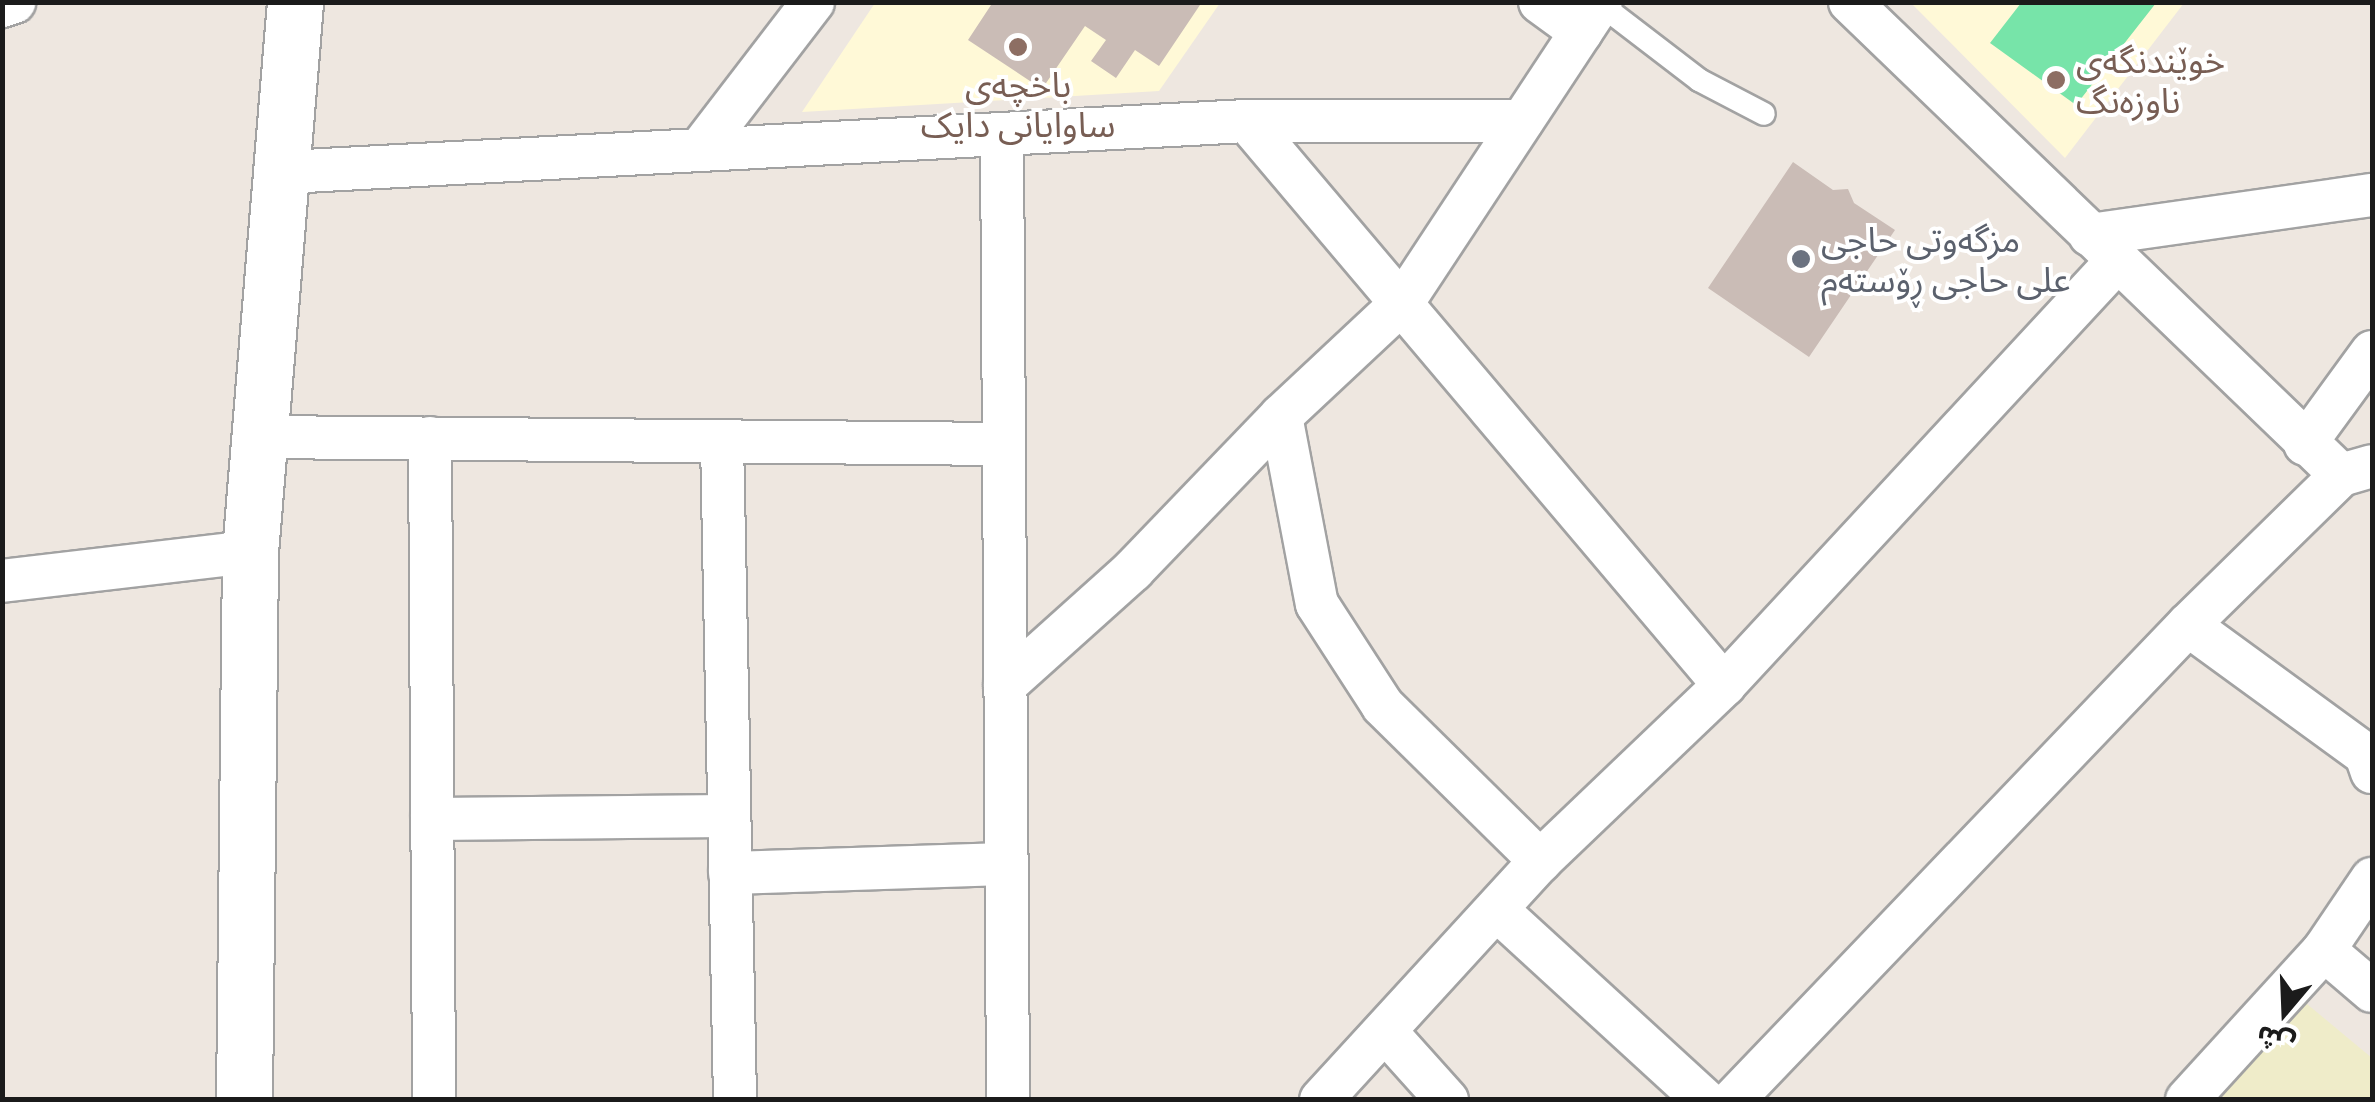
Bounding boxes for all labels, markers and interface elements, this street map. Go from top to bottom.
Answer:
marker: باخچەی ساوایانی دایک [1007,36,1029,58]
place label: خوێندنگەی ناوزەنگ [2076,39,2225,121]
place label: باخچەی ساوایانی دایک [921,63,1115,145]
marker: خوێندنگەی ناوزەنگ [2045,69,2067,91]
place label: مزگەوتی حاجی علی حاجی ڕۆستەم [1821,218,2070,300]
marker: مزگەوتی حاجی علی حاجی ڕۆستەم [1790,248,1812,270]
north arrow [2235,962,2335,1062]
text: ش [2250,1014,2300,1067]

